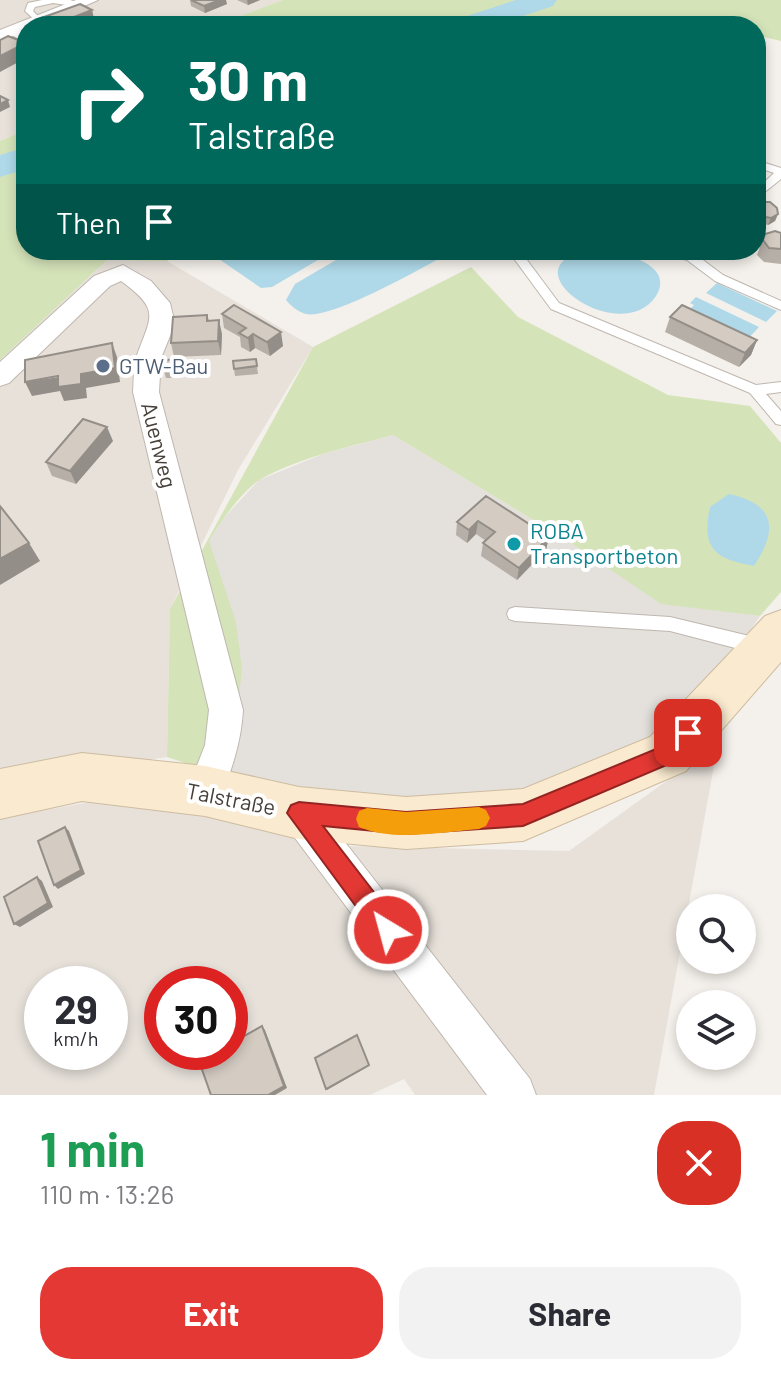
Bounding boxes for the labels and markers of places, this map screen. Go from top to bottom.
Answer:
place label: GTW-Bau [119,352,208,378]
marker: GTW-Bau [94,357,112,375]
place label: ROBA Transportbeton [530,517,678,568]
marker: ROBA Transportbeton [505,535,523,553]
pin [654,699,722,767]

